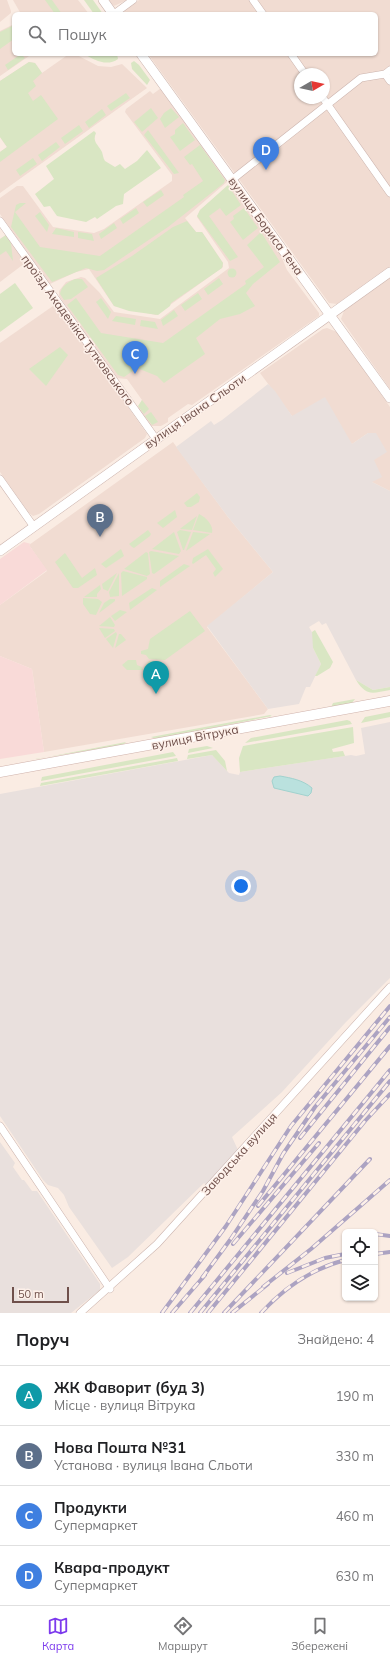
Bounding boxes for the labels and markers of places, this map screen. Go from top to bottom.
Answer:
pin: D [253,137,279,170]
pin: C [122,341,148,374]
pin: B [87,504,113,537]
pin: A [143,661,169,694]

